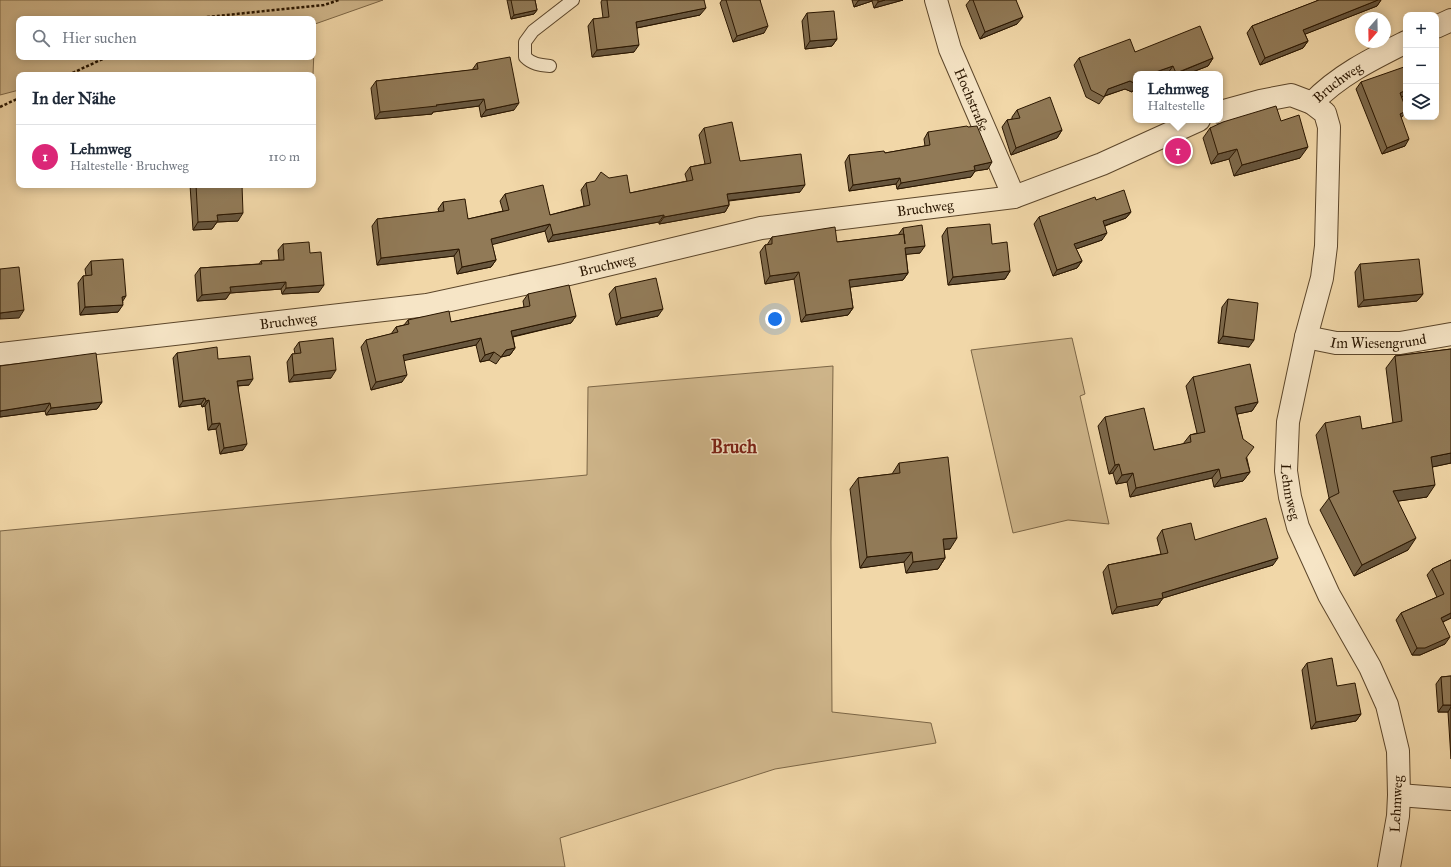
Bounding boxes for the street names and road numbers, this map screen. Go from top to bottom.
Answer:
street label: Bruchweg [1310,59,1366,106]
street label: Hochstraße [950,66,993,134]
street label: Bruchweg [896,196,955,220]
street label: Bruchweg [577,250,637,280]
street label: Bruchweg [259,310,318,333]
street label: Im Wiesengrund [1329,331,1428,352]
street label: Lehmweg [1277,463,1304,522]
street label: Lehmweg [1387,775,1407,833]

